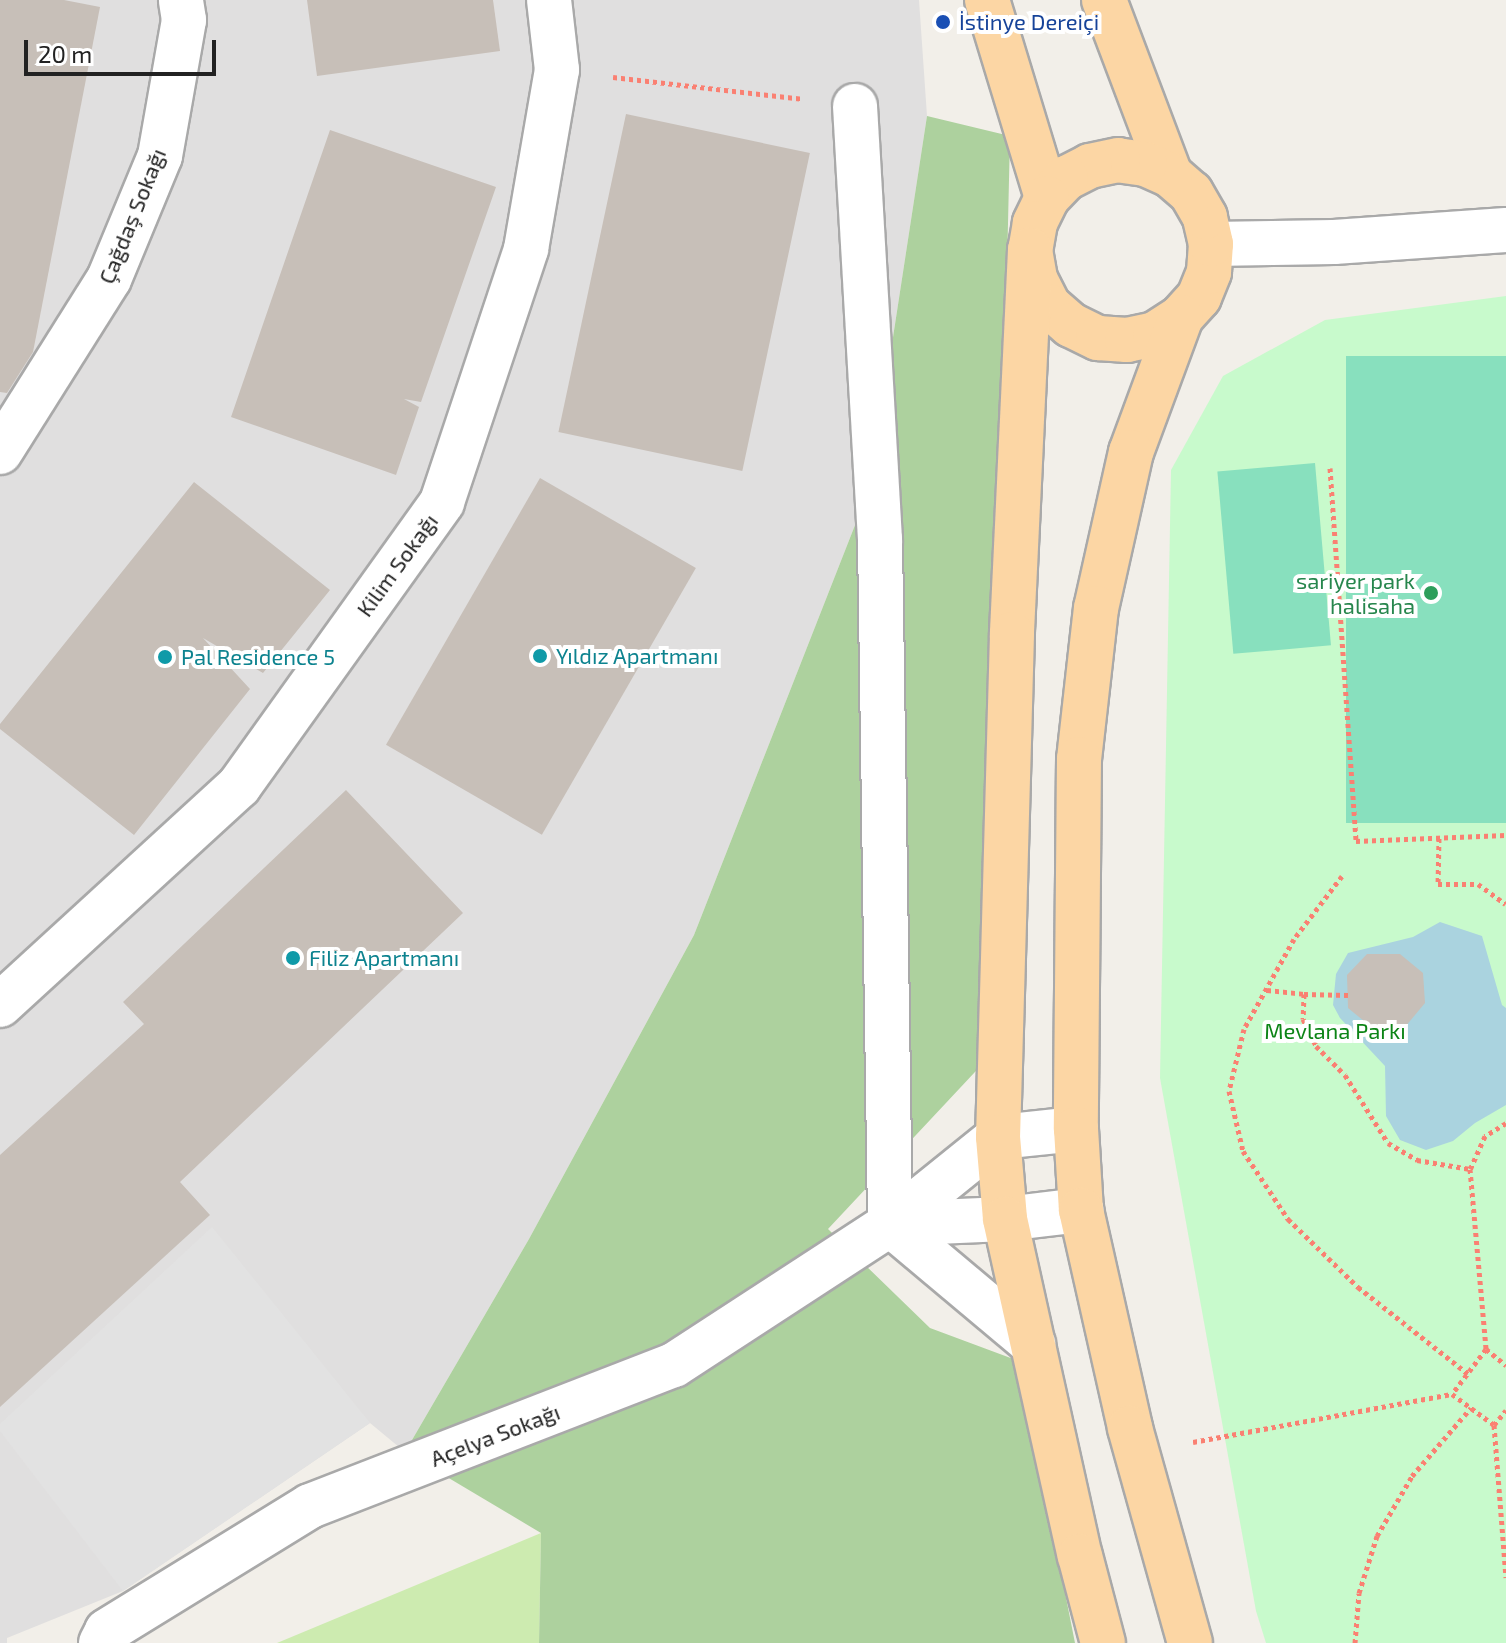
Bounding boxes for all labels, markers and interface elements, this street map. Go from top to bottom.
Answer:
place label: İstinye Dereiçi [959,9,1099,35]
marker: İstinye Dereiçi [934,13,952,31]
scale bar [28,24,220,74]
text: 20 m [38,39,92,68]
street label: Çağdaş Sokağı [93,145,171,287]
street label: Kilim Sokağı [351,509,443,621]
place label: sariyer park halisaha [1296,567,1415,618]
marker: sariyer park halisaha [1422,584,1440,602]
place label: Yıldız Apartmanı [556,643,719,669]
place label: Pal Residence 5 [181,644,336,670]
marker: Yıldız Apartmanı [531,647,549,665]
marker: Pal Residence 5 [156,648,174,666]
place label: Filiz Apartmanı [309,945,460,971]
marker: Filiz Apartmanı [284,949,302,967]
park label: Mevlana Parkı [1264,1018,1406,1044]
street label: Açelya Sokağı [427,1398,563,1472]

